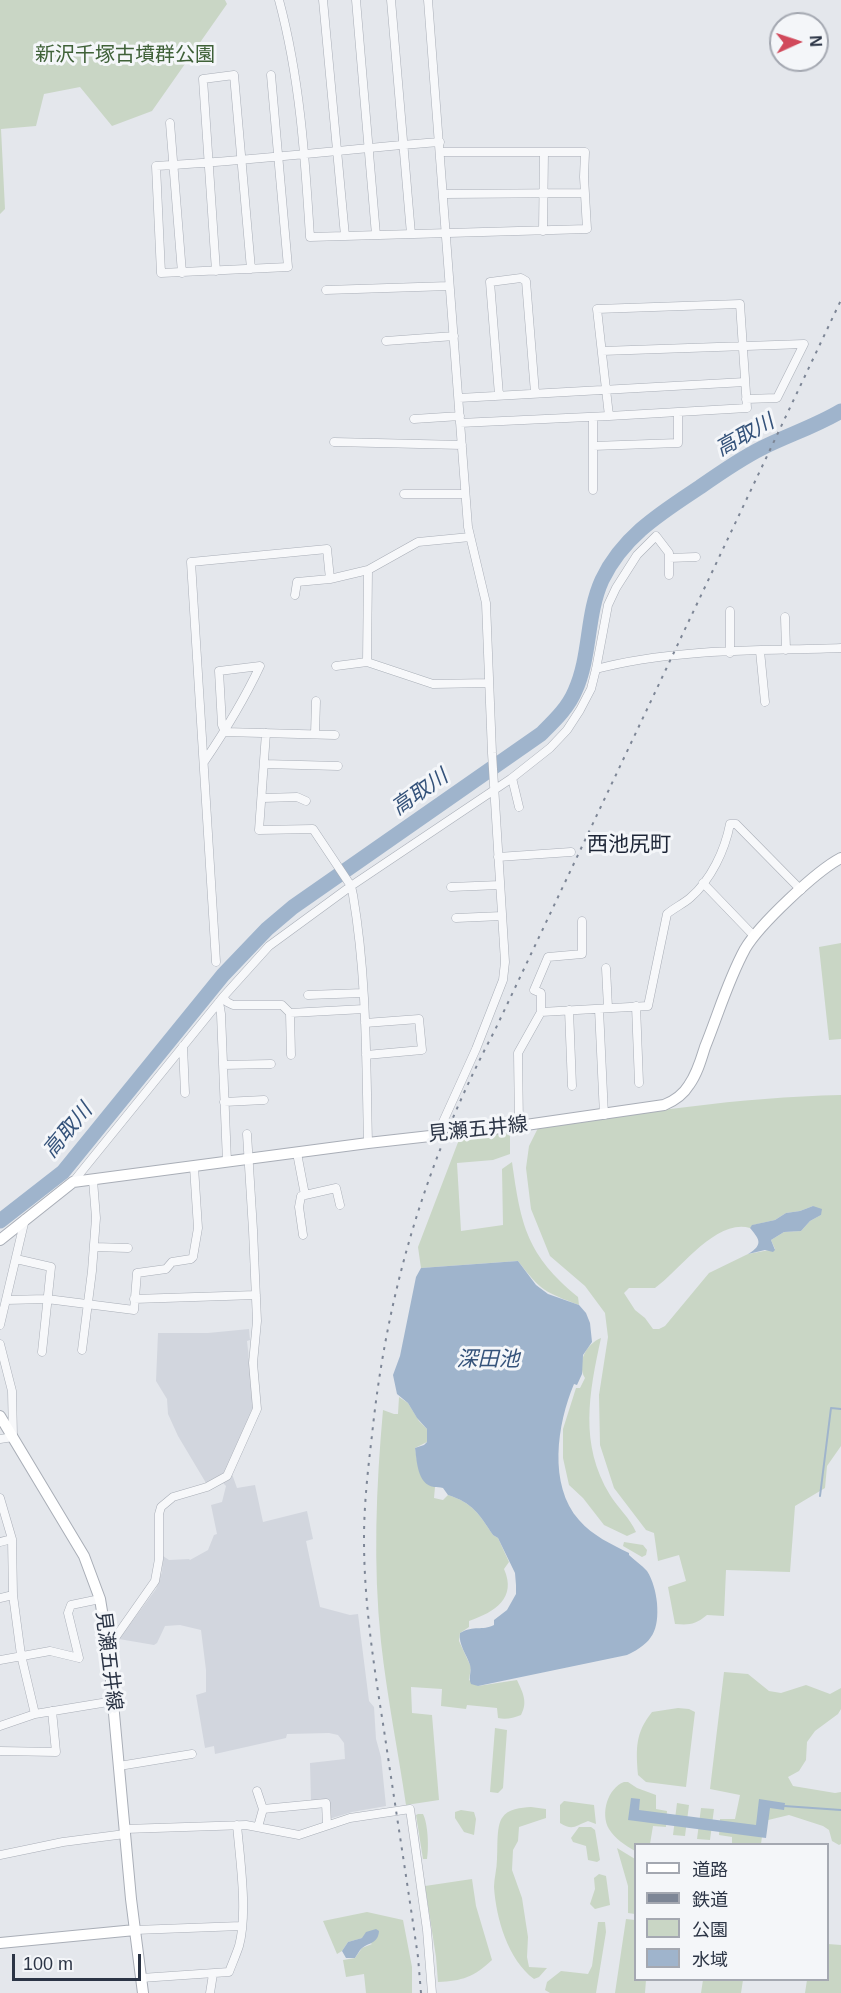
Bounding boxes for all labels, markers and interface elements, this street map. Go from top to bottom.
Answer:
north arrow [769,12,829,72]
text: N [807,35,824,47]
park label: 新沢千塚古墳群公園 [35,43,215,67]
water label: 高取川 [711,410,779,462]
water label: 高取川 [387,765,453,821]
district label: 西池尻町 [587,832,671,858]
water label: 高取川 [38,1099,98,1163]
street label: 見瀬五井線 [427,1113,529,1147]
water label: 深田池 [457,1347,519,1373]
street label: 見瀬五井線 [90,1610,126,1712]
legend [634,1843,829,1981]
text: 道路 [692,1860,728,1880]
text: 鉄道 [692,1890,728,1910]
text: 公園 [692,1920,728,1940]
scale bar [15,1942,144,1980]
text: 水域 [692,1950,728,1970]
text: 100 m [23,1954,73,1974]

